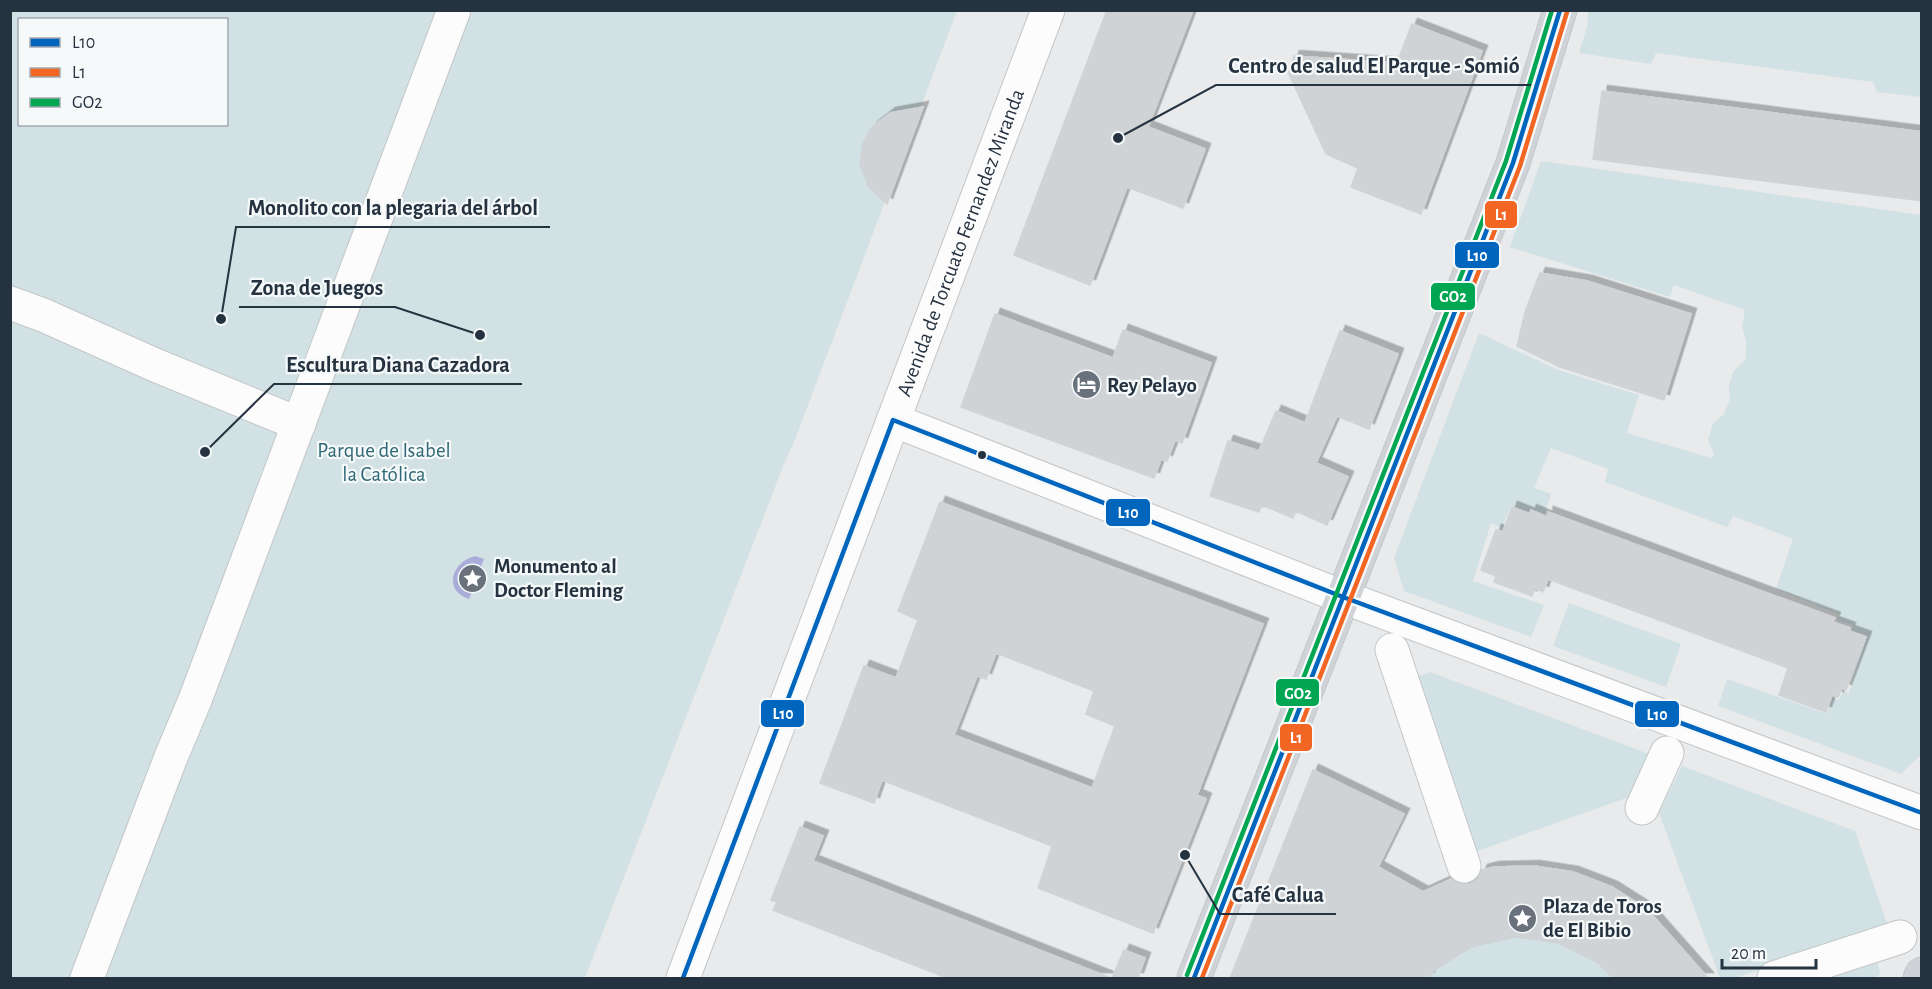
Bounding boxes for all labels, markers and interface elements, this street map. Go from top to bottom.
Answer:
legend [18,18,228,126]
text: L10 [72,34,95,52]
callout: Centro de salud El Parque - Somió [1216,45,1531,85]
text: Centro de salud El Parque - Somió [1228,55,1520,77]
text: L1 [72,64,86,82]
street label: Avenida de Torcuato Fernandez Miranda [893,86,1028,399]
text: GO2 [72,94,102,112]
callout: Monolito con la plegaria del árbol [236,187,550,227]
text: Monolito con la plegaria del árbol [248,197,538,219]
line badge: L1 [1484,200,1518,229]
text: L1 [1495,207,1507,223]
line badge: L10 [1454,241,1500,269]
text: L10 [1466,248,1488,264]
callout: Zona de Juegos [239,267,395,307]
text: Zona de Juegos [251,277,383,299]
line badge: GO2 [1430,282,1476,311]
text: GO2 [1439,289,1467,305]
callout: Escultura Diana Cazadora [274,344,522,384]
text: Escultura Diana Cazadora [286,354,510,376]
hotel icon: Rey Pelayo [1070,369,1102,401]
place label: Rey Pelayo [1107,375,1197,396]
park label: Parque de Isabel la Católica [317,440,451,485]
unlabelled marker [976,449,988,461]
line badge: L10 [1105,498,1151,527]
text: L10 [1117,505,1139,521]
place label: Monumento al Doctor Fleming [494,556,624,601]
place icon: Monumento al Doctor Fleming [457,562,489,594]
line badge: GO2 [1275,678,1320,707]
text: GO2 [1284,686,1312,702]
line badge: L10 [760,699,805,728]
line badge: L10 [1634,700,1680,728]
text: L10 [772,706,794,722]
text: L10 [1646,707,1668,723]
line badge: L1 [1279,723,1313,752]
text: L1 [1290,730,1302,746]
callout: Café Calua [1220,874,1336,914]
text: Café Calua [1232,884,1325,906]
place label: Plaza de Toros de El Bibio [1543,896,1662,941]
place icon: Plaza de Toros de El Bibio [1506,902,1538,934]
scale bar [1722,932,1816,970]
text: 20 m [1731,945,1766,963]

